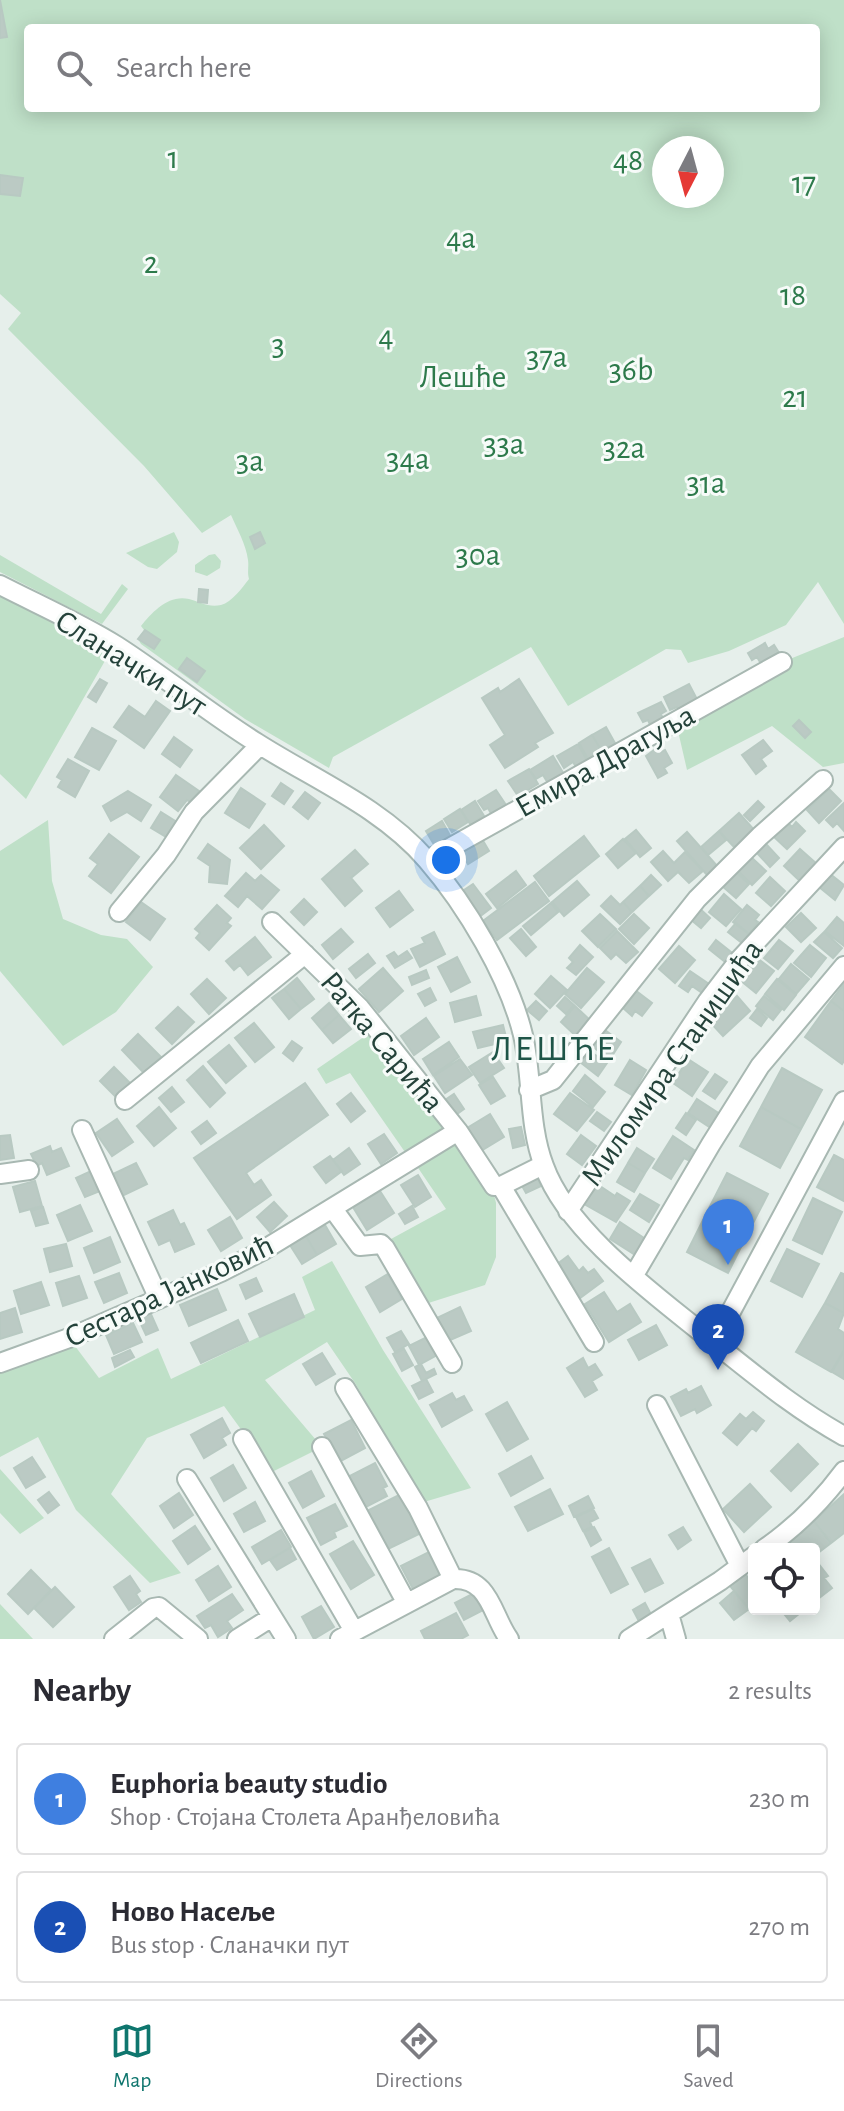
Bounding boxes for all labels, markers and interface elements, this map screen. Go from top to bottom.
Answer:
search box [24,24,820,112]
icon: search [52,46,96,90]
text: Search here [116,53,252,83]
north arrow [652,136,724,208]
park label: 1 [167,142,179,174]
park label: 48 [613,144,643,176]
park label: 17 [792,167,816,199]
park label: 4a [446,222,476,254]
park label: 2 [144,247,158,279]
park label: 18 [780,279,806,311]
park label: 4 [378,320,394,352]
park label: 3 [271,329,285,361]
park label: 37a [526,341,568,373]
park label: 36b [609,354,653,386]
park label: Лешће [419,361,507,393]
park label: 21 [782,381,808,413]
park label: 33a [483,428,525,460]
park label: 32a [603,432,645,464]
park label: 34a [386,443,430,475]
park label: 3a [236,445,264,477]
park label: 31a [687,467,725,499]
park label: 30a [456,539,500,571]
street label: Сланачки пут [50,604,213,722]
street label: Емира Драгуља [510,699,700,823]
your location [426,840,466,880]
street label: Миломира Станишића [575,934,769,1192]
street label: Ратка Сарића [314,966,450,1118]
district label: ЛЕШЋЕ [491,1031,617,1067]
pin: 1 [702,1199,754,1265]
street label: Сестара Јанковић [60,1229,278,1353]
pin: 2 [692,1304,744,1370]
map controls [748,1543,820,1615]
button: locate [748,1543,820,1615]
text: Nearby [32,1674,131,1708]
text: 2 results [728,1678,812,1704]
text: Euphoria beauty studio [110,1769,388,1799]
text: 1 [55,1786,65,1812]
text: 230 m [749,1786,810,1812]
text: Shop · Стојана Столета Аранђеловића [110,1804,500,1830]
text: Ново Насеље [110,1897,275,1927]
text: 2 [54,1914,66,1940]
text: 270 m [749,1914,810,1940]
text: Bus stop · Сланачки пут [110,1932,349,1958]
tab: Map [110,2019,154,2093]
tab: Directions [375,2019,463,2093]
tab: Saved [683,2019,734,2093]

